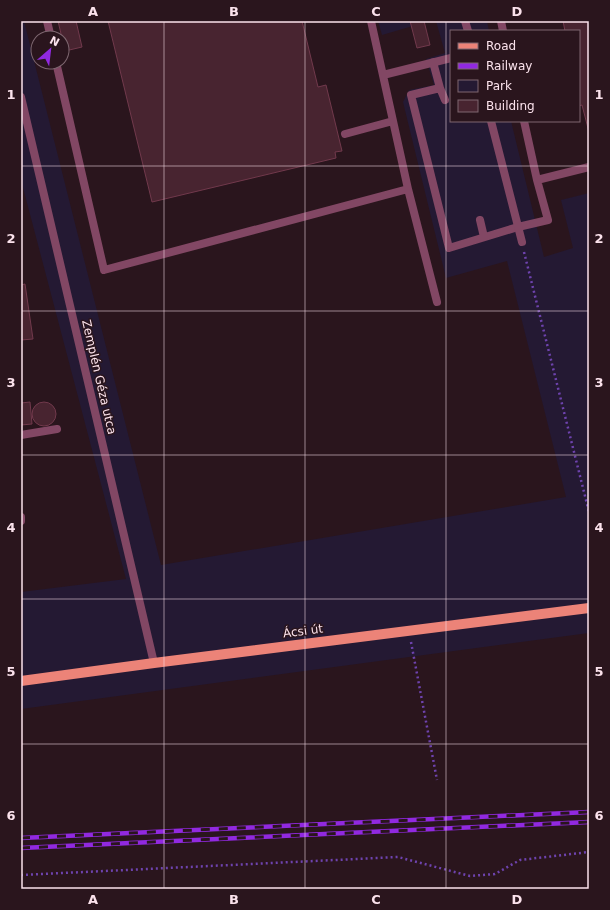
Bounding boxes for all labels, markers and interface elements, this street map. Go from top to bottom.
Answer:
text: A [88,4,98,19]
text: B [229,4,239,19]
text: C [371,4,381,19]
text: D [512,4,523,19]
north arrow [30,30,70,70]
legend [450,30,580,122]
text: N [47,34,62,50]
text: Road [486,39,516,53]
text: Railway [486,59,532,73]
text: Park [486,79,512,93]
text: 1 [6,87,16,102]
text: 1 [594,87,604,102]
text: Building [486,99,535,113]
text: 2 [6,231,16,246]
text: 2 [594,231,604,246]
street label: Zemplén Géza utca [79,318,119,436]
text: 3 [6,375,16,390]
text: 3 [594,375,604,390]
text: 4 [6,520,16,535]
text: 4 [594,520,604,535]
street label: Ácsi út [282,621,324,640]
text: 5 [6,664,16,679]
text: 5 [594,664,604,679]
text: 6 [6,808,16,823]
text: 6 [594,808,604,823]
text: A [88,892,98,907]
text: B [229,892,239,907]
text: C [371,892,381,907]
text: D [512,892,523,907]

